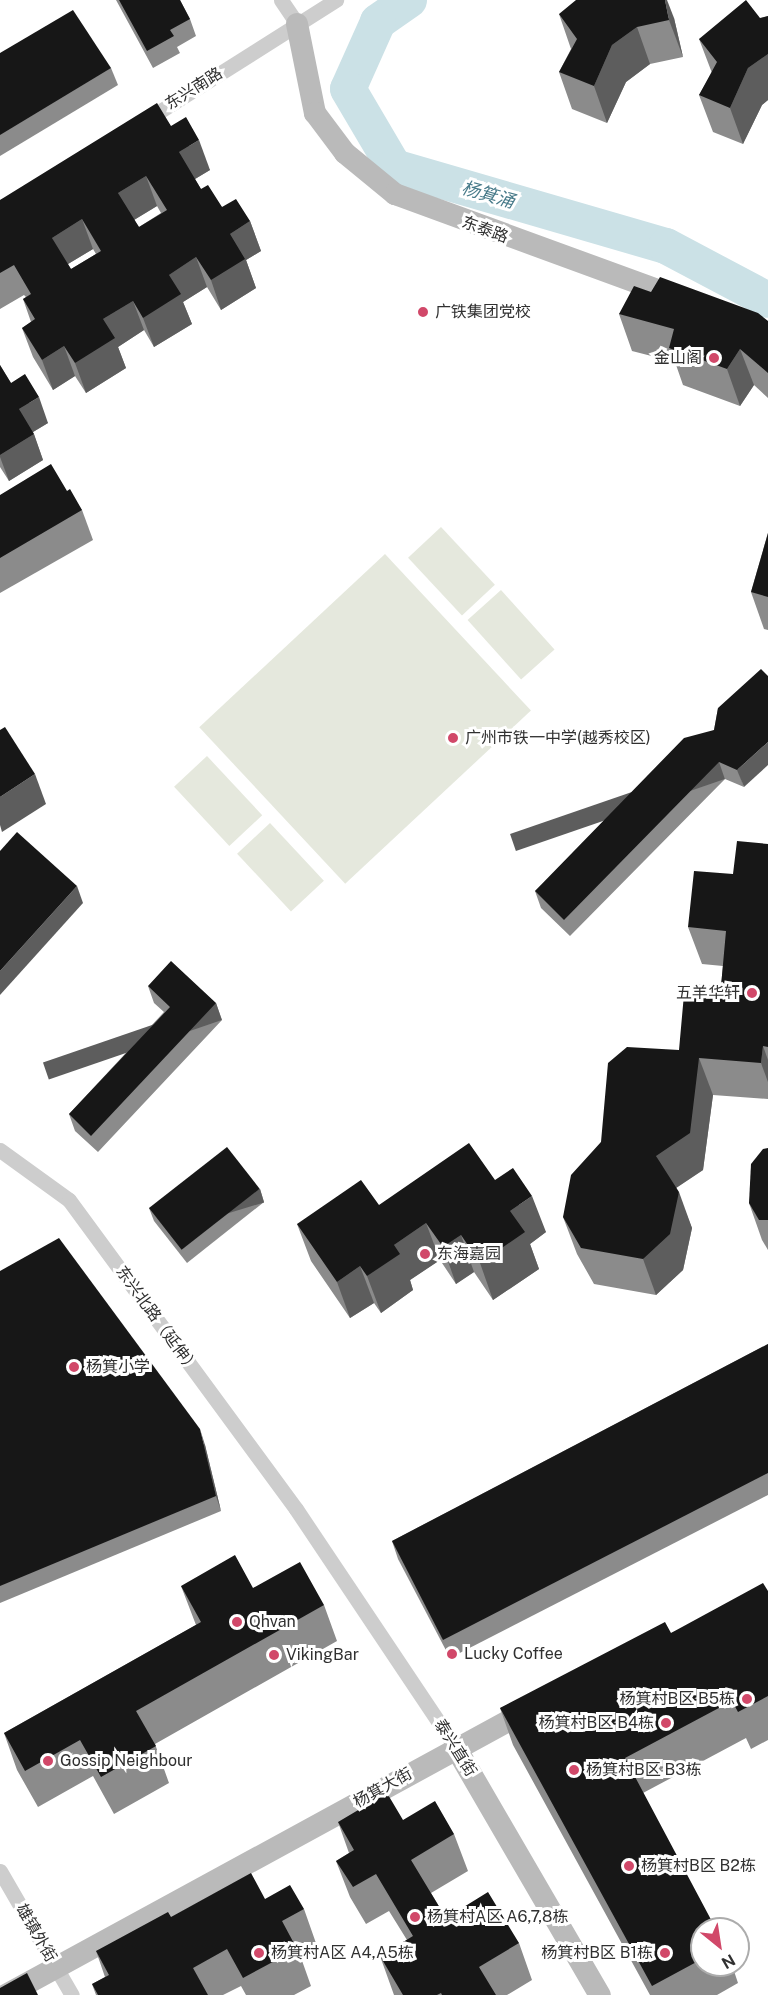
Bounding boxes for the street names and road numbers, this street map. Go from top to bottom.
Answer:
street label: 东兴南路 [162,64,226,114]
street label: 东泰路 [459,213,511,247]
street label: 东兴北路（延伸） [112,1263,202,1377]
street label: 泰兴直街 [430,1716,480,1780]
street label: 杨箕大街 [350,1764,416,1812]
street label: 雄镇外街 [12,1900,60,1966]

